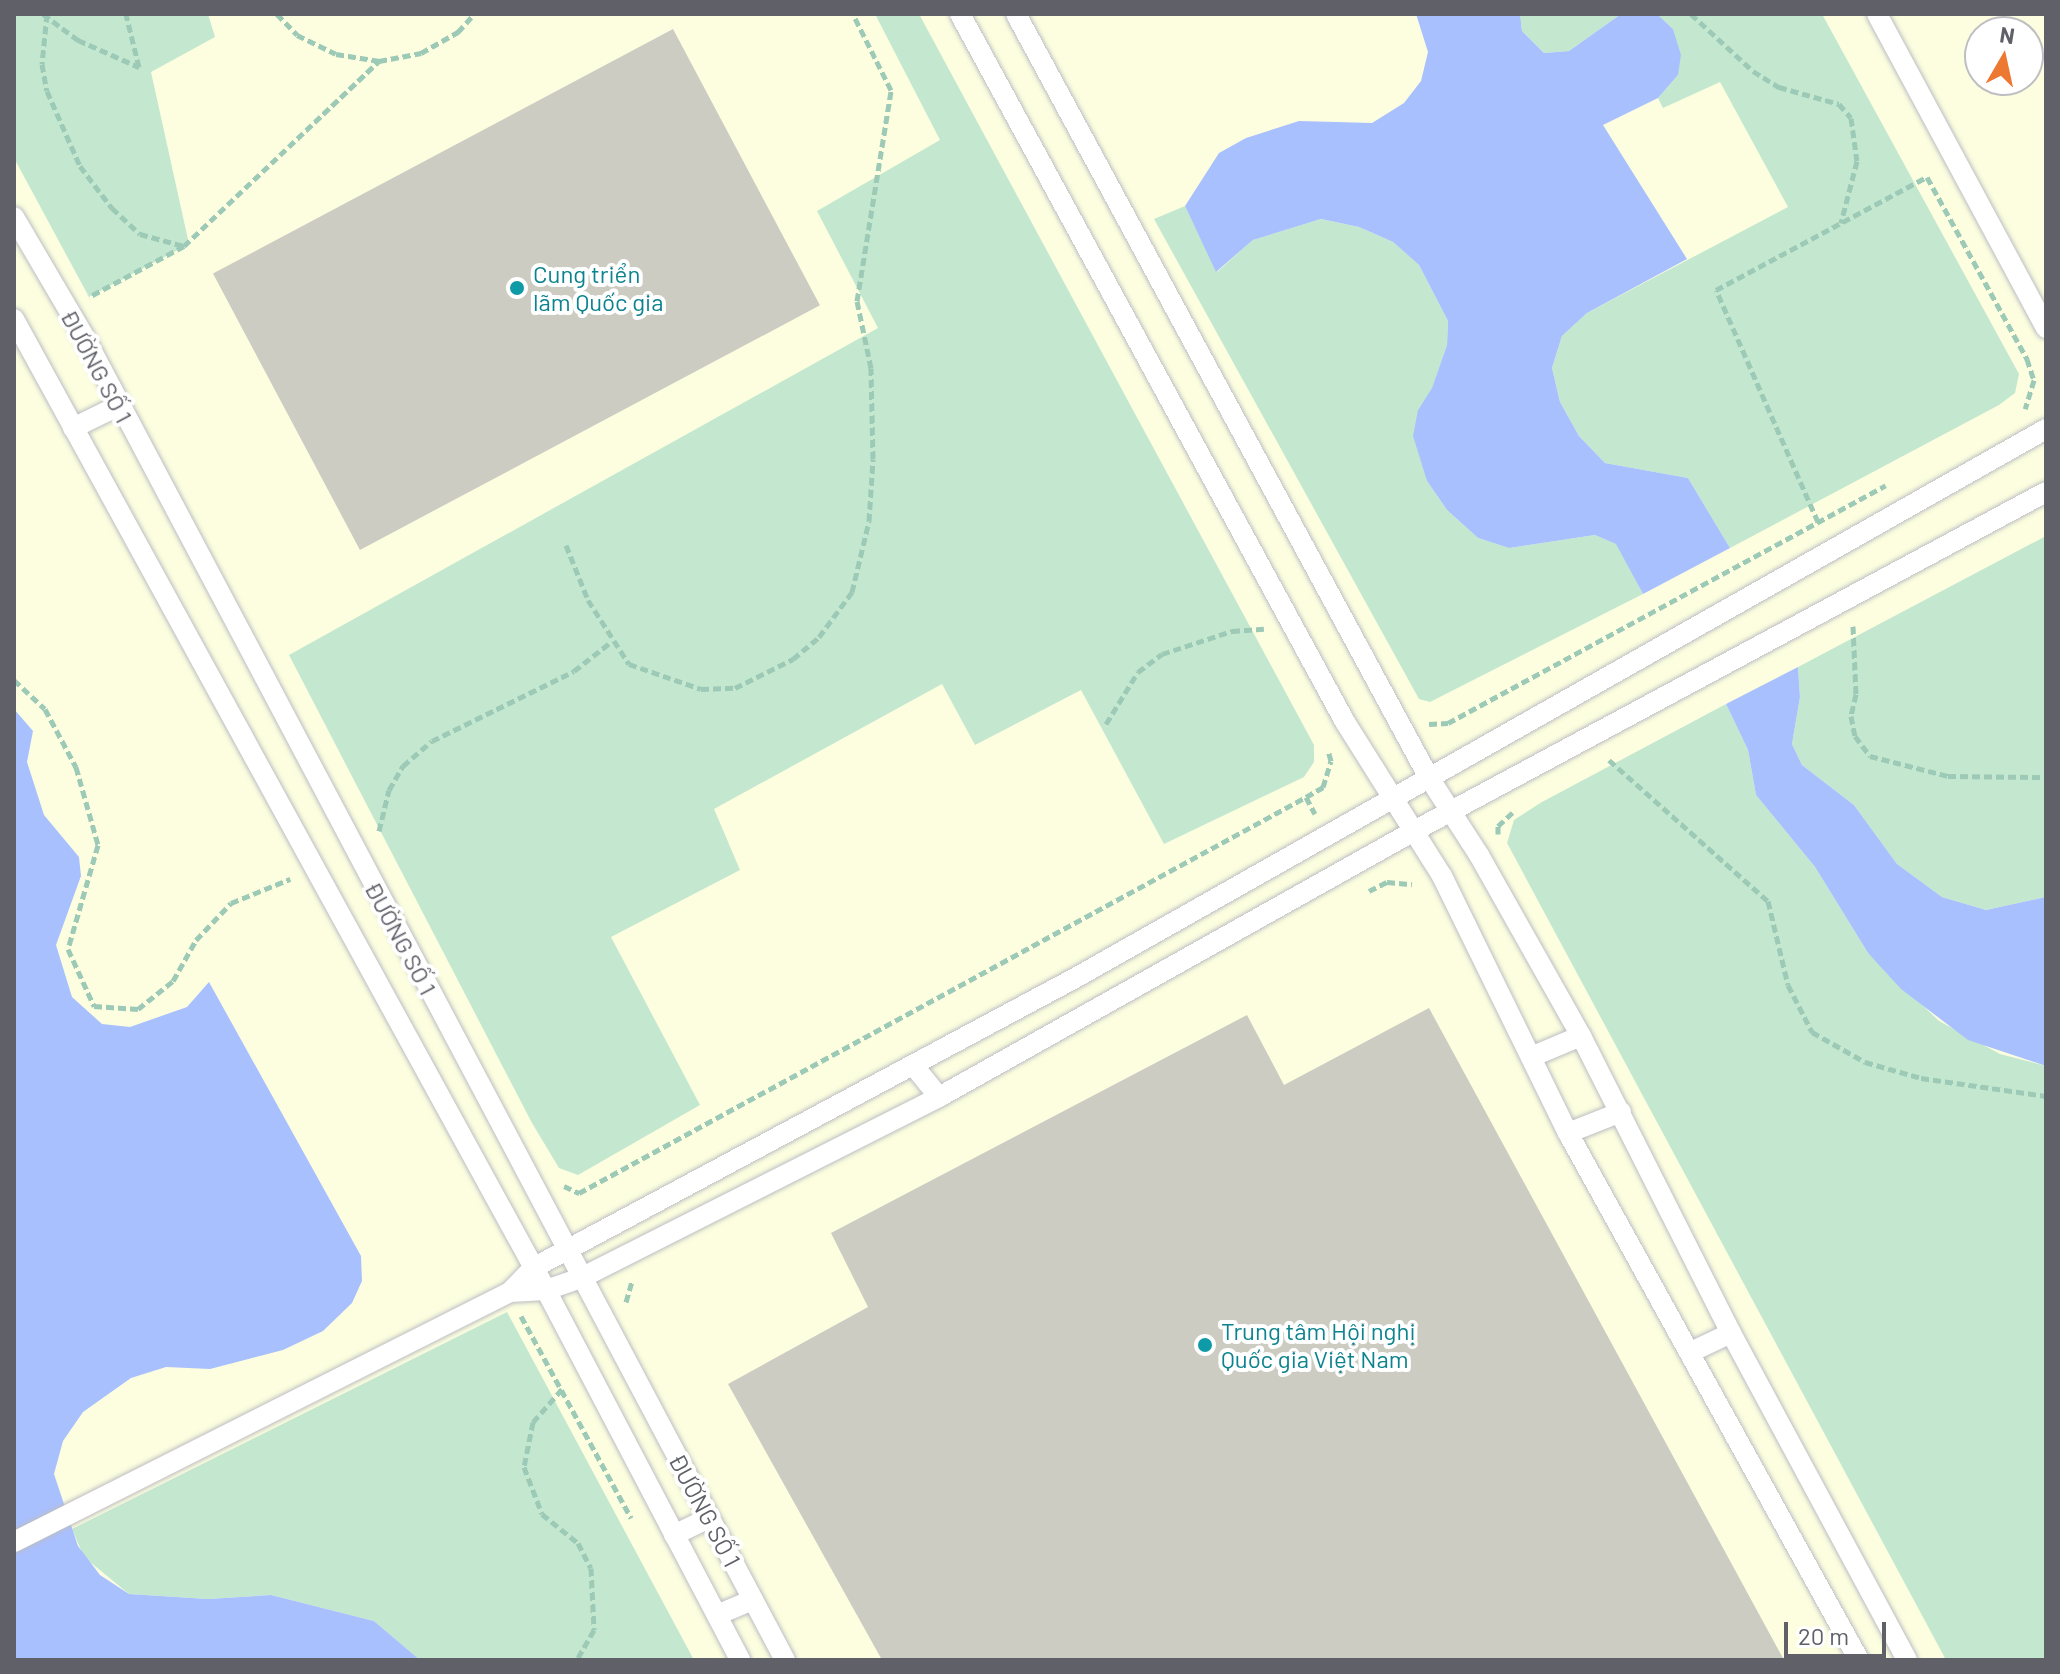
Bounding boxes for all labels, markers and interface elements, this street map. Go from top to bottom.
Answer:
north arrow [1964,16,2044,96]
text: N [1998,20,2017,48]
place label: Cung triển lãm Quốc gia [533,260,663,316]
marker: Cung triển lãm Quốc gia [508,279,526,297]
street label: ĐƯỜNG SỐ 1 [55,304,139,428]
street label: ĐƯỜNG SỐ 1 [359,876,443,1000]
place label: Trung tâm Hội nghị Quốc gia Việt Nam [1221,1317,1415,1373]
marker: Trung tâm Hội nghị Quốc gia Việt Nam [1196,1336,1214,1354]
street label: ĐƯỜNG SỐ 1 [663,1448,747,1572]
scale bar [1788,1606,1890,1656]
text: 20 m [1798,1621,1849,1650]

